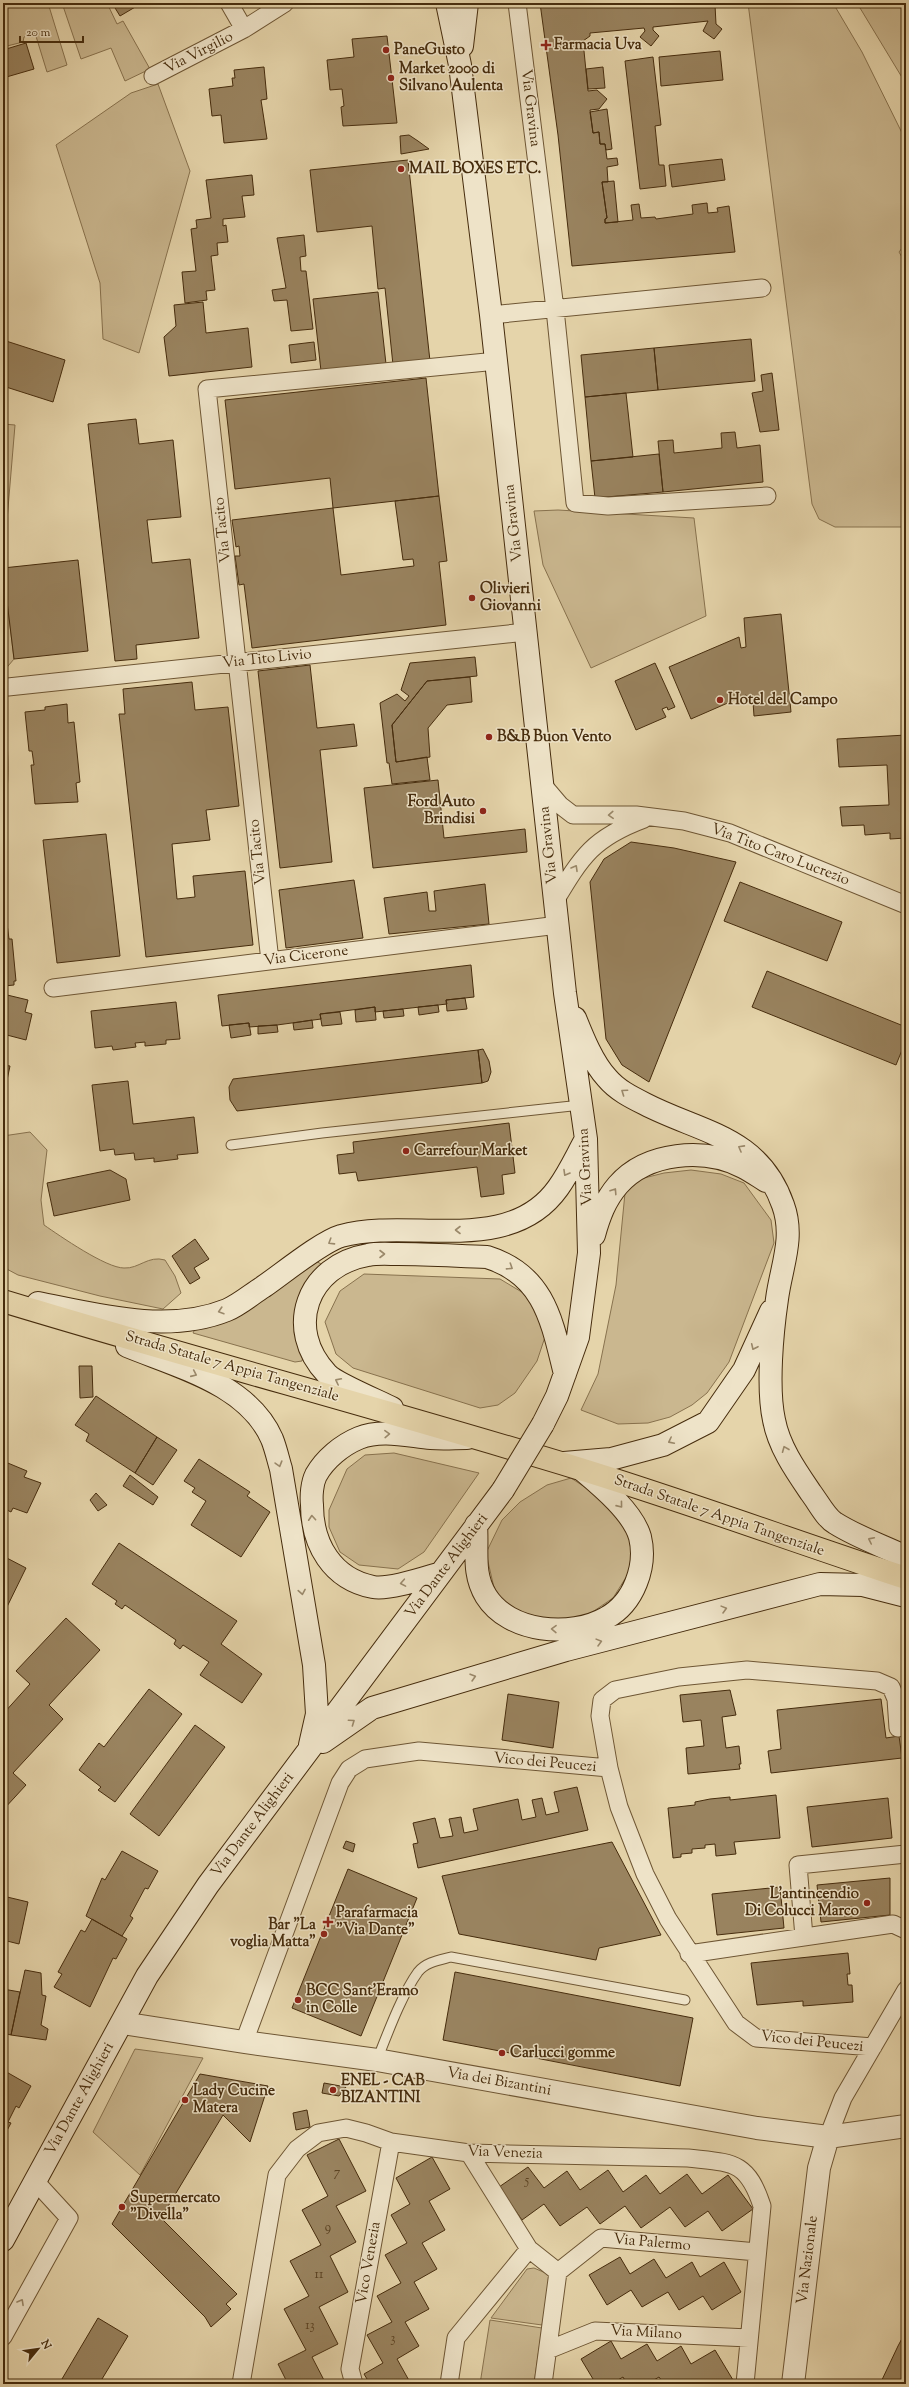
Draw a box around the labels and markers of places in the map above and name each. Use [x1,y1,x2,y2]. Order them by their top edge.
place label: Farmacia Uva [554,35,642,56]
place label: PaneGusto [394,40,465,61]
marker: Farmacia Uva [541,40,551,50]
marker: PaneGusto [381,45,391,55]
place label: Market 2000 di Silvano Aulenta [399,59,503,97]
marker: Market 2000 di Silvano Aulenta [386,73,396,83]
place label: MAIL BOXES ETC. [409,159,541,180]
marker: MAIL BOXES ETC. [396,164,406,174]
place label: Olivieri Giovanni [480,579,542,617]
marker: Olivieri Giovanni [467,593,477,603]
place label: Hotel del Campo [728,690,838,711]
marker: Hotel del Campo [715,695,725,705]
place label: B&B Buon Vento [497,727,611,748]
marker: B&B Buon Vento [484,732,494,742]
place label: Ford Auto Brindisi [408,792,476,830]
marker: Ford Auto Brindisi [478,806,488,816]
place label: Carrefour Market [414,1141,528,1162]
marker: Carrefour Market [401,1146,411,1156]
place label: L'antincendio Di Colucci Marco [745,1884,859,1922]
marker: L'antincendio Di Colucci Marco [862,1898,872,1908]
place label: Parafarmacia "Via Dante" [336,1903,418,1941]
place label: Bar "La voglia Matta" [230,1915,316,1953]
marker: Parafarmacia "Via Dante" [323,1917,333,1927]
marker: Bar "La voglia Matta" [319,1929,329,1939]
place label: BCC Sant'Eramo in Colle [306,1981,419,2019]
marker: BCC Sant'Eramo in Colle [293,1995,303,2005]
place label: Carlucci gomme [510,2043,615,2064]
marker: Carlucci gomme [497,2048,507,2058]
place label: ENEL - CAB BIZANTINI [341,2071,425,2109]
place label: Lady Cucine Matera [193,2081,275,2119]
marker: ENEL - CAB BIZANTINI [328,2085,338,2095]
marker: Lady Cucine Matera [180,2095,190,2105]
place label: Supermercato "Divella" [130,2188,220,2226]
marker: Supermercato "Divella" [117,2202,127,2212]

